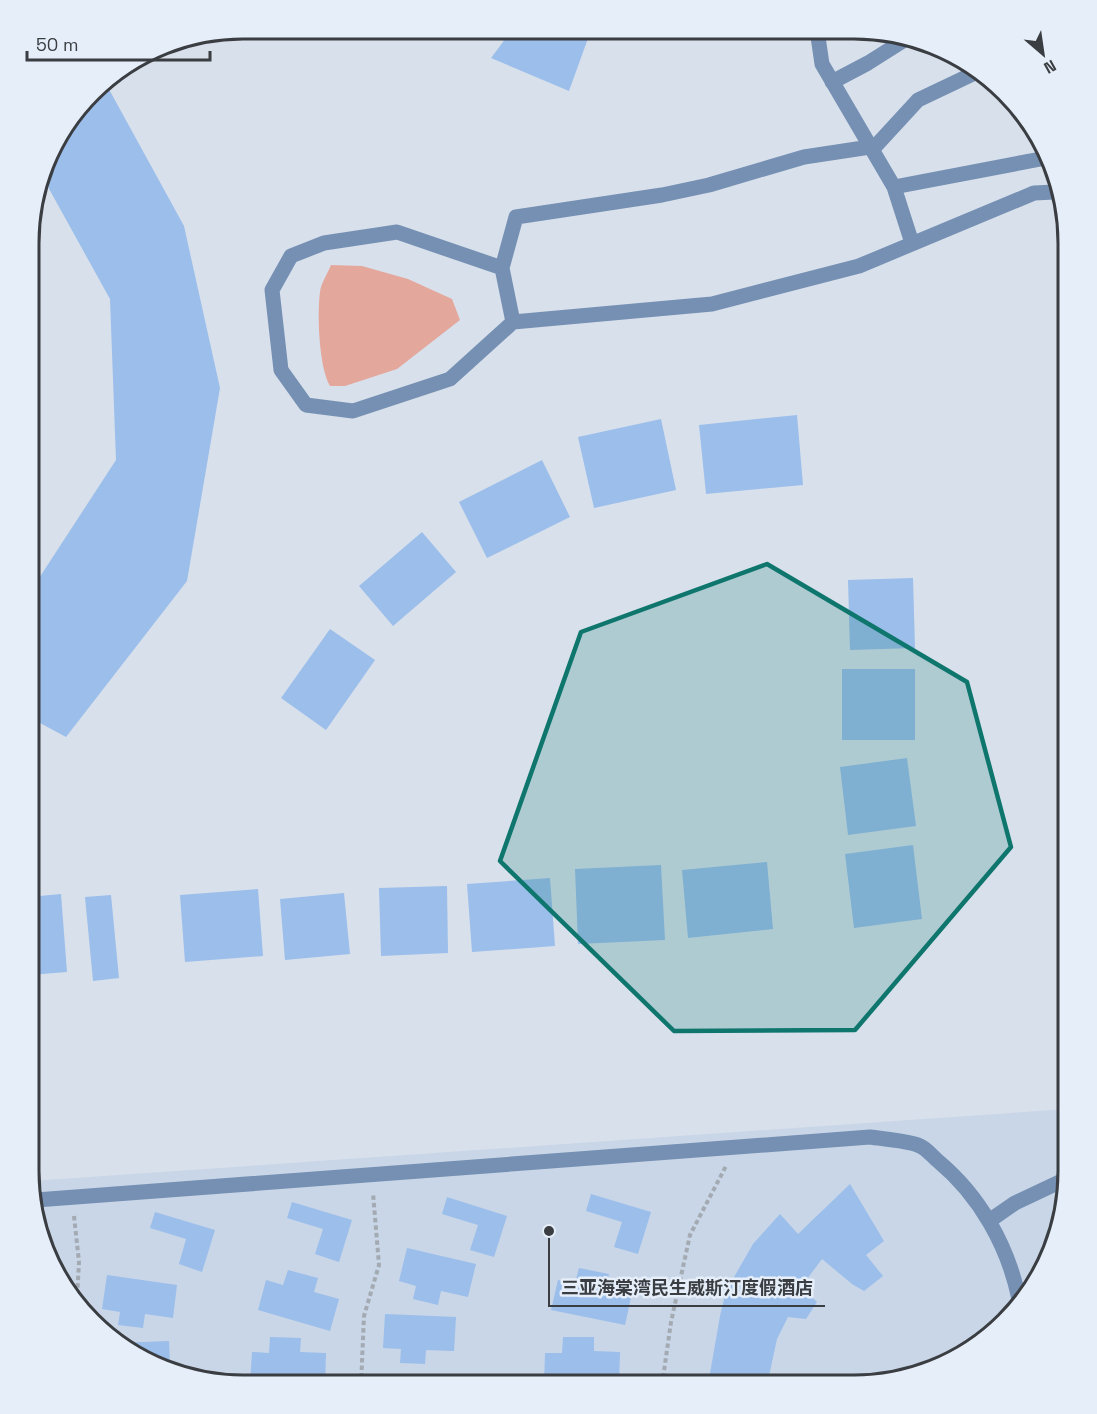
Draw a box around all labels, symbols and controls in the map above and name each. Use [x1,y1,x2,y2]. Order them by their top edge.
scale bar [27,24,210,62]
north arrow [1013,24,1073,84]
text: 50 m [36,33,78,56]
text: N [1040,55,1060,78]
callout: 三亚海棠湾民生威斯汀度假酒店 [549,1270,825,1306]
text: 三亚海棠湾民生威斯汀度假酒店 [561,1276,813,1299]

